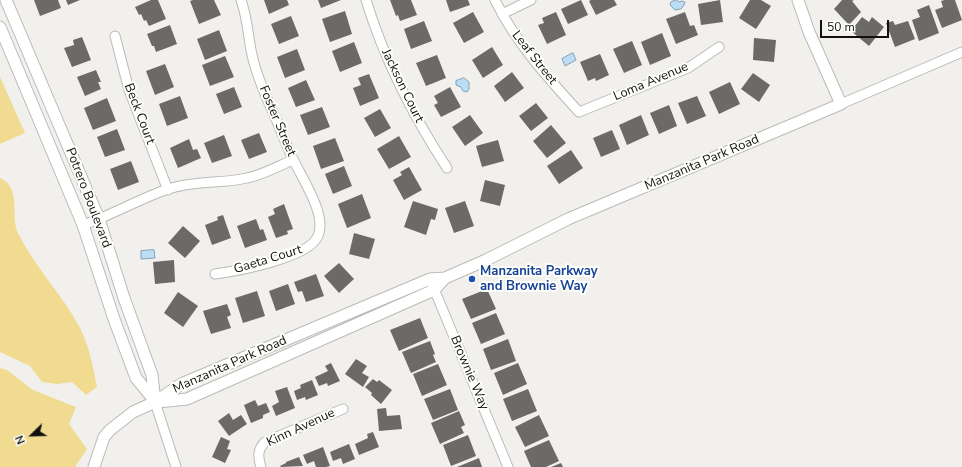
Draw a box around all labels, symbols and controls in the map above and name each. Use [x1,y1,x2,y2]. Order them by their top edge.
scale bar [822,12,891,38]
text: 50 m [827,19,855,35]
street label: Leaf Street [508,28,560,88]
street label: Jackson Court [377,47,427,125]
street label: Loma Avenue [611,59,691,105]
street label: Beck Court [120,81,158,147]
street label: Foster Street [255,83,299,159]
street label: Manzanita Park Road [642,132,762,194]
street label: Potrero Boulevard [62,146,114,250]
street label: Gaeta Court [232,242,304,278]
place label: Manzanita Parkway and Brownie Way [480,264,598,295]
marker: Manzanita Parkway and Brownie Way [467,274,477,284]
street label: Manzanita Park Road [171,333,289,397]
street label: Brownie Way [446,334,492,412]
street label: Kinn Avenue [264,405,338,451]
north arrow [12,415,52,455]
text: N [12,433,29,447]

